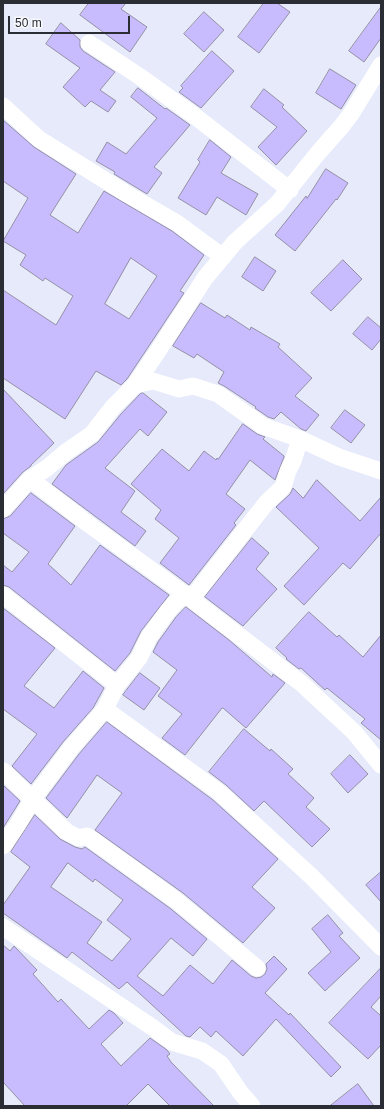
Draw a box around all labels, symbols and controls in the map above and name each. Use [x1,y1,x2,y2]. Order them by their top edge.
scale bar [10,8,132,34]
text: 50 m [15,16,42,30]

